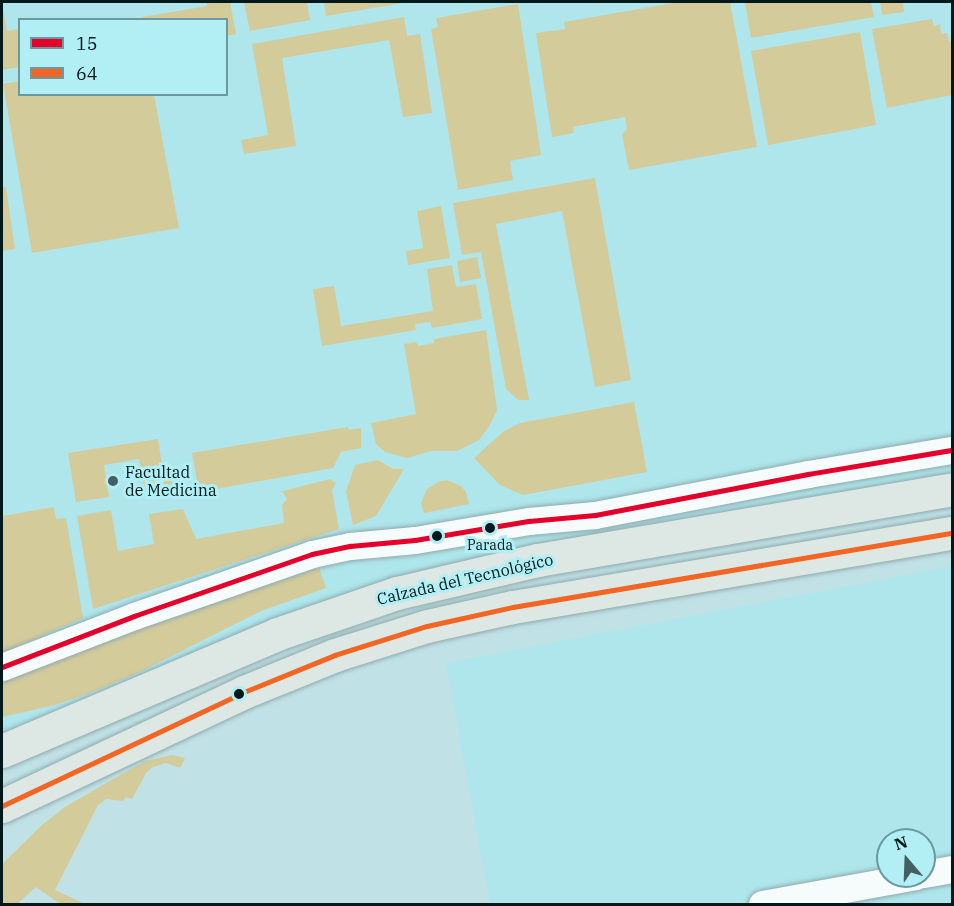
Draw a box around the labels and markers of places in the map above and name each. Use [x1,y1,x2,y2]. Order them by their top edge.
place label: Facultad de Medicina [125,462,217,500]
marker: Facultad de Medicina [106,474,120,488]
marker: Parada [484,522,496,534]
unlabelled marker [431,530,443,542]
place label: Parada [467,537,513,553]
unlabelled marker [233,688,245,700]

